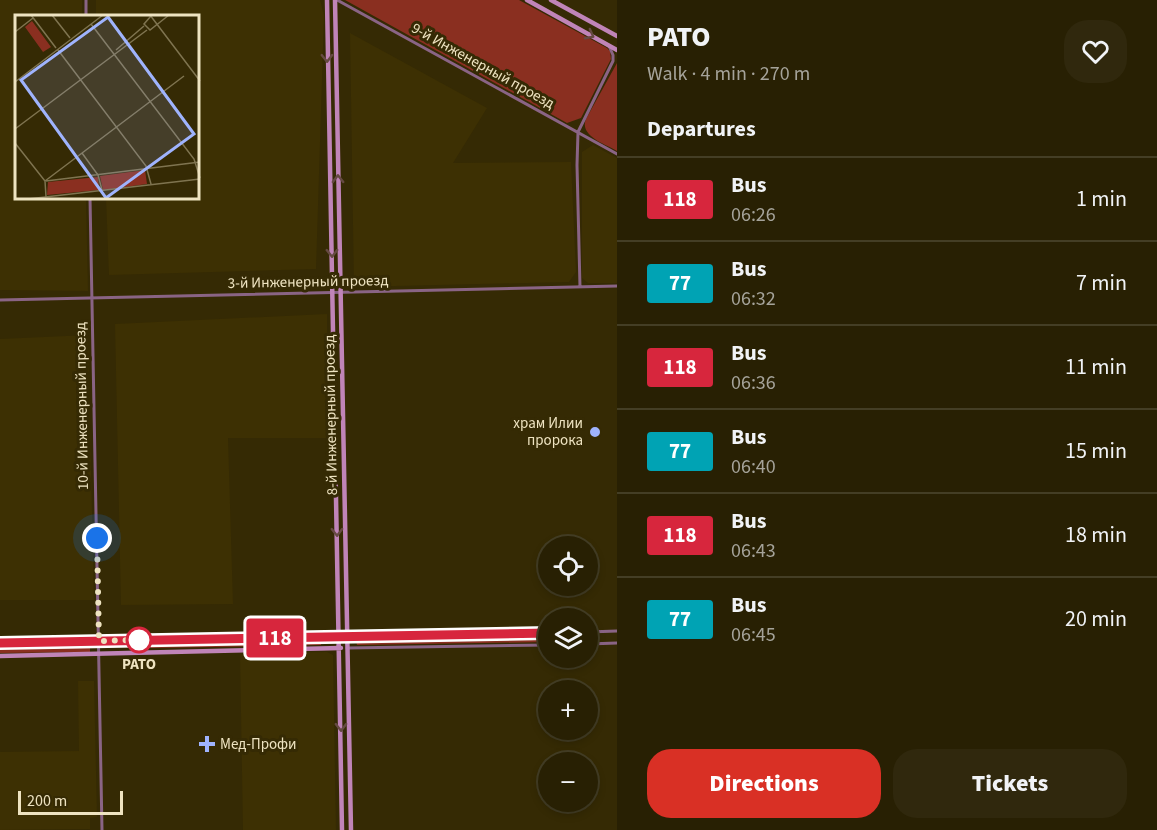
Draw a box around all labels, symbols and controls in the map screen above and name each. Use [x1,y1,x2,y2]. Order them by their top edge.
inset map [15,15,200,200]
text: РАТО [647,17,711,57]
street label: 9-й Инженерный проезд [408,18,558,114]
button: heart [1064,20,1127,83]
one-way arrow [584,28,595,39]
one-way arrow [321,54,334,63]
text: Walk · 4 min · 270 m [647,60,810,88]
text: Departures [647,113,756,145]
text: Bus [731,169,767,201]
one-way arrow [332,175,344,184]
text: 1 min [1076,183,1127,215]
text: 118 [663,184,697,214]
text: 06:26 [731,201,776,229]
one-way arrow [326,249,338,258]
text: Bus [731,253,767,285]
text: 7 min [1076,267,1127,299]
text: 77 [669,268,691,298]
street label: 3-й Инженерный проезд [228,270,388,294]
text: 06:32 [731,285,776,313]
street label: 10-й Инженерный проезд [70,322,94,490]
street label: 8-й Инженерный проезд [319,335,343,495]
text: Bus [731,337,767,369]
text: 11 min [1065,351,1127,383]
text: 118 [663,352,697,382]
text: 06:36 [731,369,776,397]
place label: храм Илии пророка [513,413,583,451]
text: Bus [731,421,767,453]
marker: храм Илии пророка [588,425,602,439]
text: 15 min [1065,435,1127,467]
text: 77 [669,436,691,466]
text: 06:40 [731,453,776,481]
text: Bus [731,505,767,537]
text: 18 min [1065,519,1127,551]
text: 118 [663,520,697,550]
your location [82,523,112,553]
one-way arrow [331,528,343,537]
map controls [538,536,598,812]
button: locate [538,536,598,596]
text: 06:43 [731,537,776,565]
text: Bus [731,589,767,621]
text: 20 min [1065,603,1127,635]
text: 77 [669,604,691,634]
button: layers [538,608,598,668]
line badge: 118 [240,618,310,658]
text: 06:45 [731,621,776,649]
text: 118 [258,623,292,653]
marker: РАТО [126,627,152,653]
place label: РАТО [122,654,156,675]
button: + [538,680,598,740]
one-way arrow [334,723,347,732]
place label: Мед-Профи [220,734,297,755]
marker: Мед-Профи [198,735,216,753]
button: Directions [647,749,881,818]
button: Tickets [893,749,1127,818]
button: − [538,752,598,812]
scale bar [18,788,123,816]
text: 200 m [27,790,67,812]

